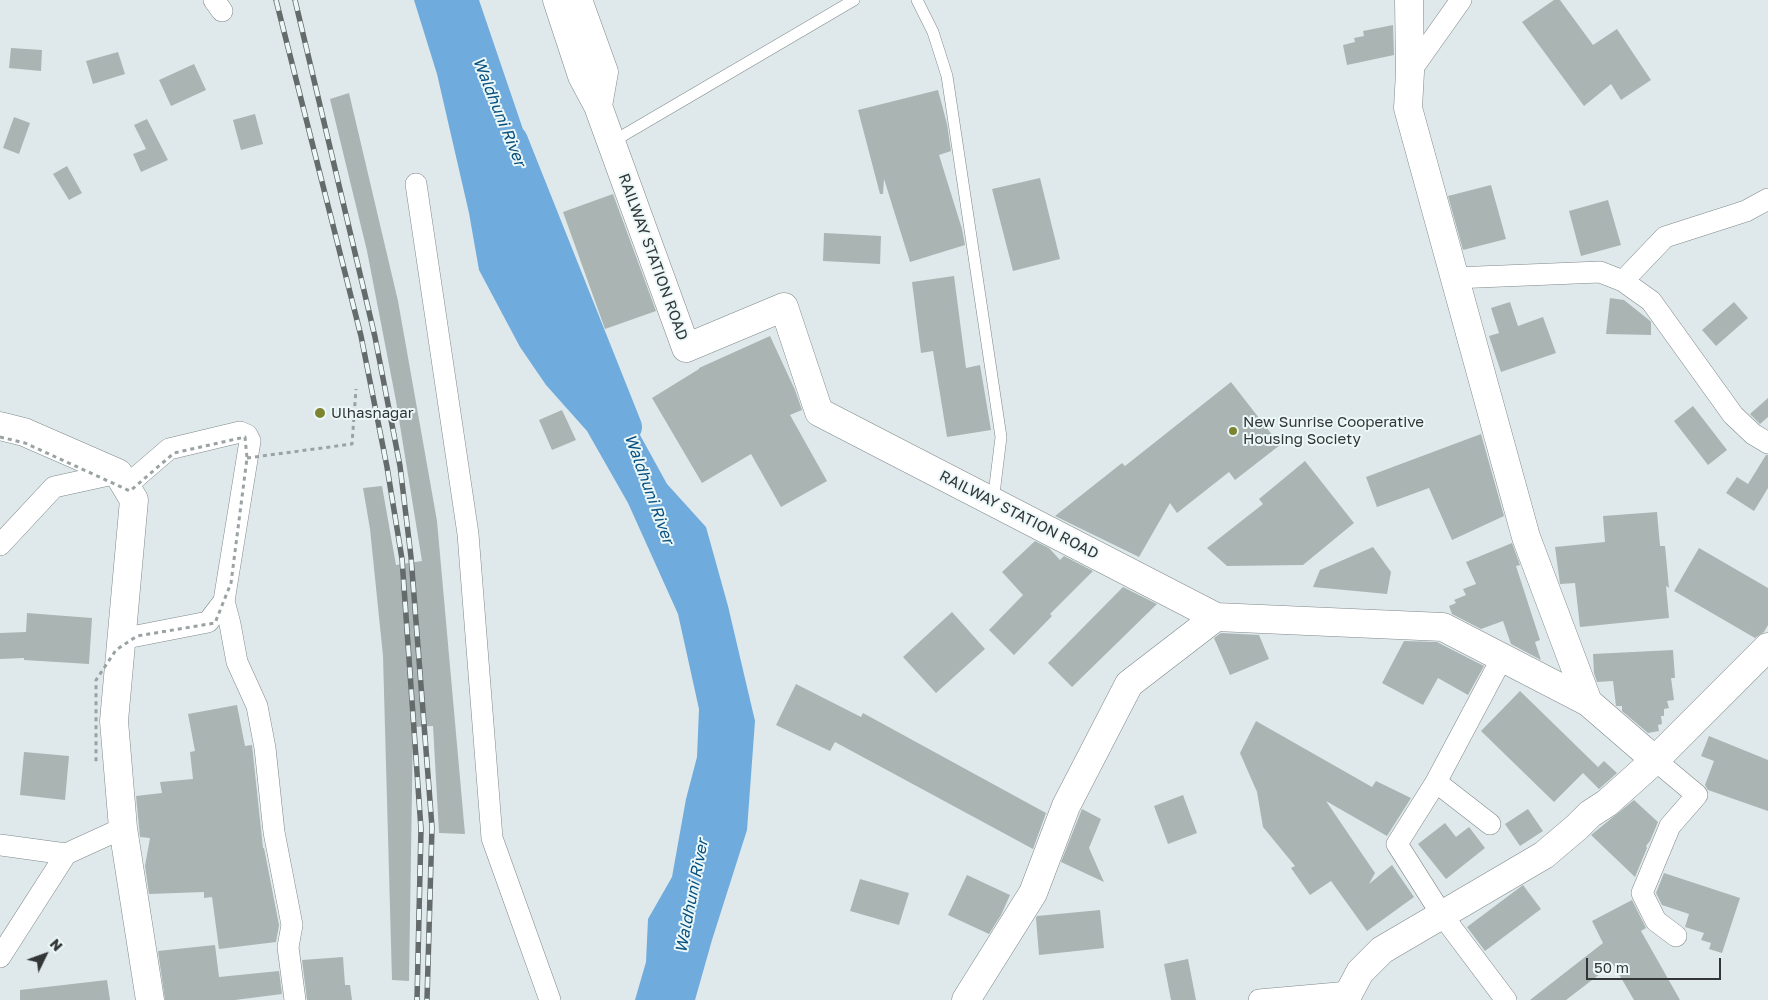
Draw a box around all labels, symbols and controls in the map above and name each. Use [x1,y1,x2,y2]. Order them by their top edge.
water label: Waldhuni River [468,55,530,169]
street label: RAILWAY STATION ROAD [614,171,692,343]
place label: Ulhasnagar [331,404,414,422]
marker: Ulhasnagar [313,406,327,420]
place label: New Sunrise Cooperative Housing Society [1243,413,1424,448]
marker: New Sunrise Cooperative Housing Society [1227,425,1239,437]
water label: Waldhuni River [620,431,678,547]
street label: RAILWAY STATION ROAD [936,467,1102,563]
water label: Waldhuni River [672,837,712,955]
north arrow [20,930,70,980]
text: N [47,935,66,954]
scale bar [1588,948,1723,980]
text: 50 m [1594,958,1629,976]

